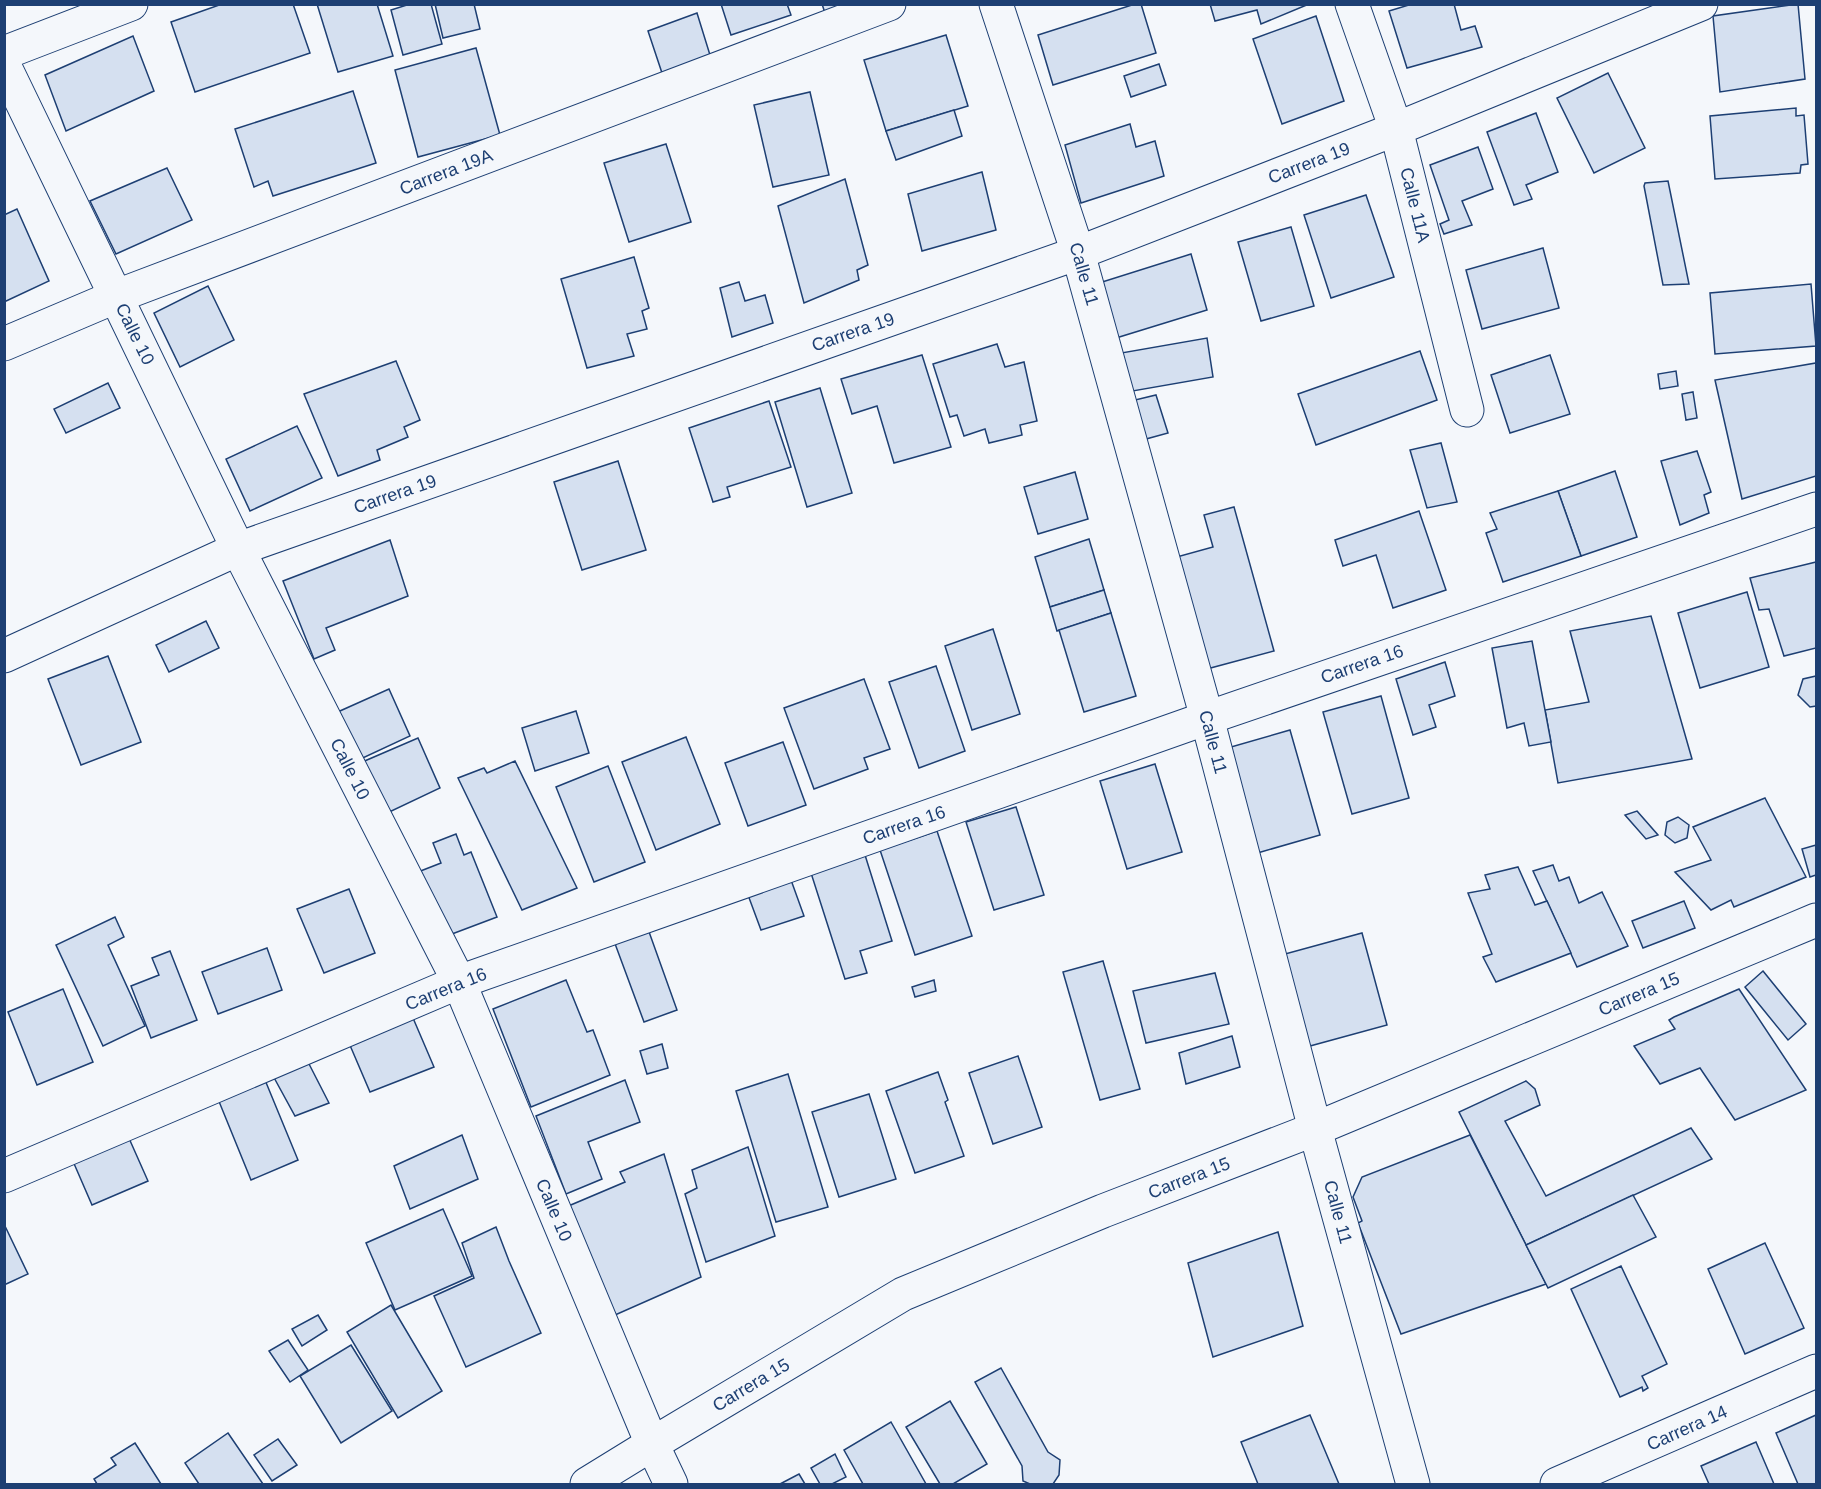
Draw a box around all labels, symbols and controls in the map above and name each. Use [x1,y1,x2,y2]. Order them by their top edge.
street label: Carrera 19 [1265,138,1353,188]
street label: Carrera 19A [397,145,495,199]
street label: Calle 11A [1396,165,1434,245]
street label: Calle 11 [1065,240,1103,308]
street label: Calle 10 [112,300,158,368]
street label: Carrera 19 [809,309,897,355]
street label: Carrera 19 [351,471,439,517]
street label: Carrera 16 [1318,641,1406,687]
street label: Calle 11 [1195,708,1231,776]
street label: Calle 10 [326,735,374,803]
street label: Carrera 16 [860,802,948,848]
street label: Carrera 16 [402,964,490,1014]
street label: Carrera 15 [1595,968,1683,1020]
street label: Carrera 15 [1145,1153,1233,1203]
street label: Calle 10 [532,1176,576,1244]
street label: Calle 11 [1320,1178,1356,1246]
street label: Carrera 15 [709,1354,793,1416]
street label: Carrera 14 [1644,1401,1730,1455]

